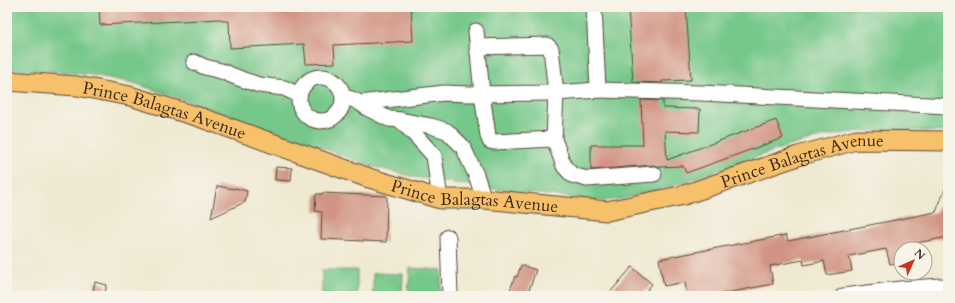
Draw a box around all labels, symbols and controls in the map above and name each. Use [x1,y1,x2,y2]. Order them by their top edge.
street label: Prince Balagtas Avenue [81,76,249,144]
street label: Prince Balagtas Avenue [717,129,884,193]
street label: Prince Balagtas Avenue [388,174,559,218]
north arrow [893,241,933,281]
text: N [911,246,929,263]

